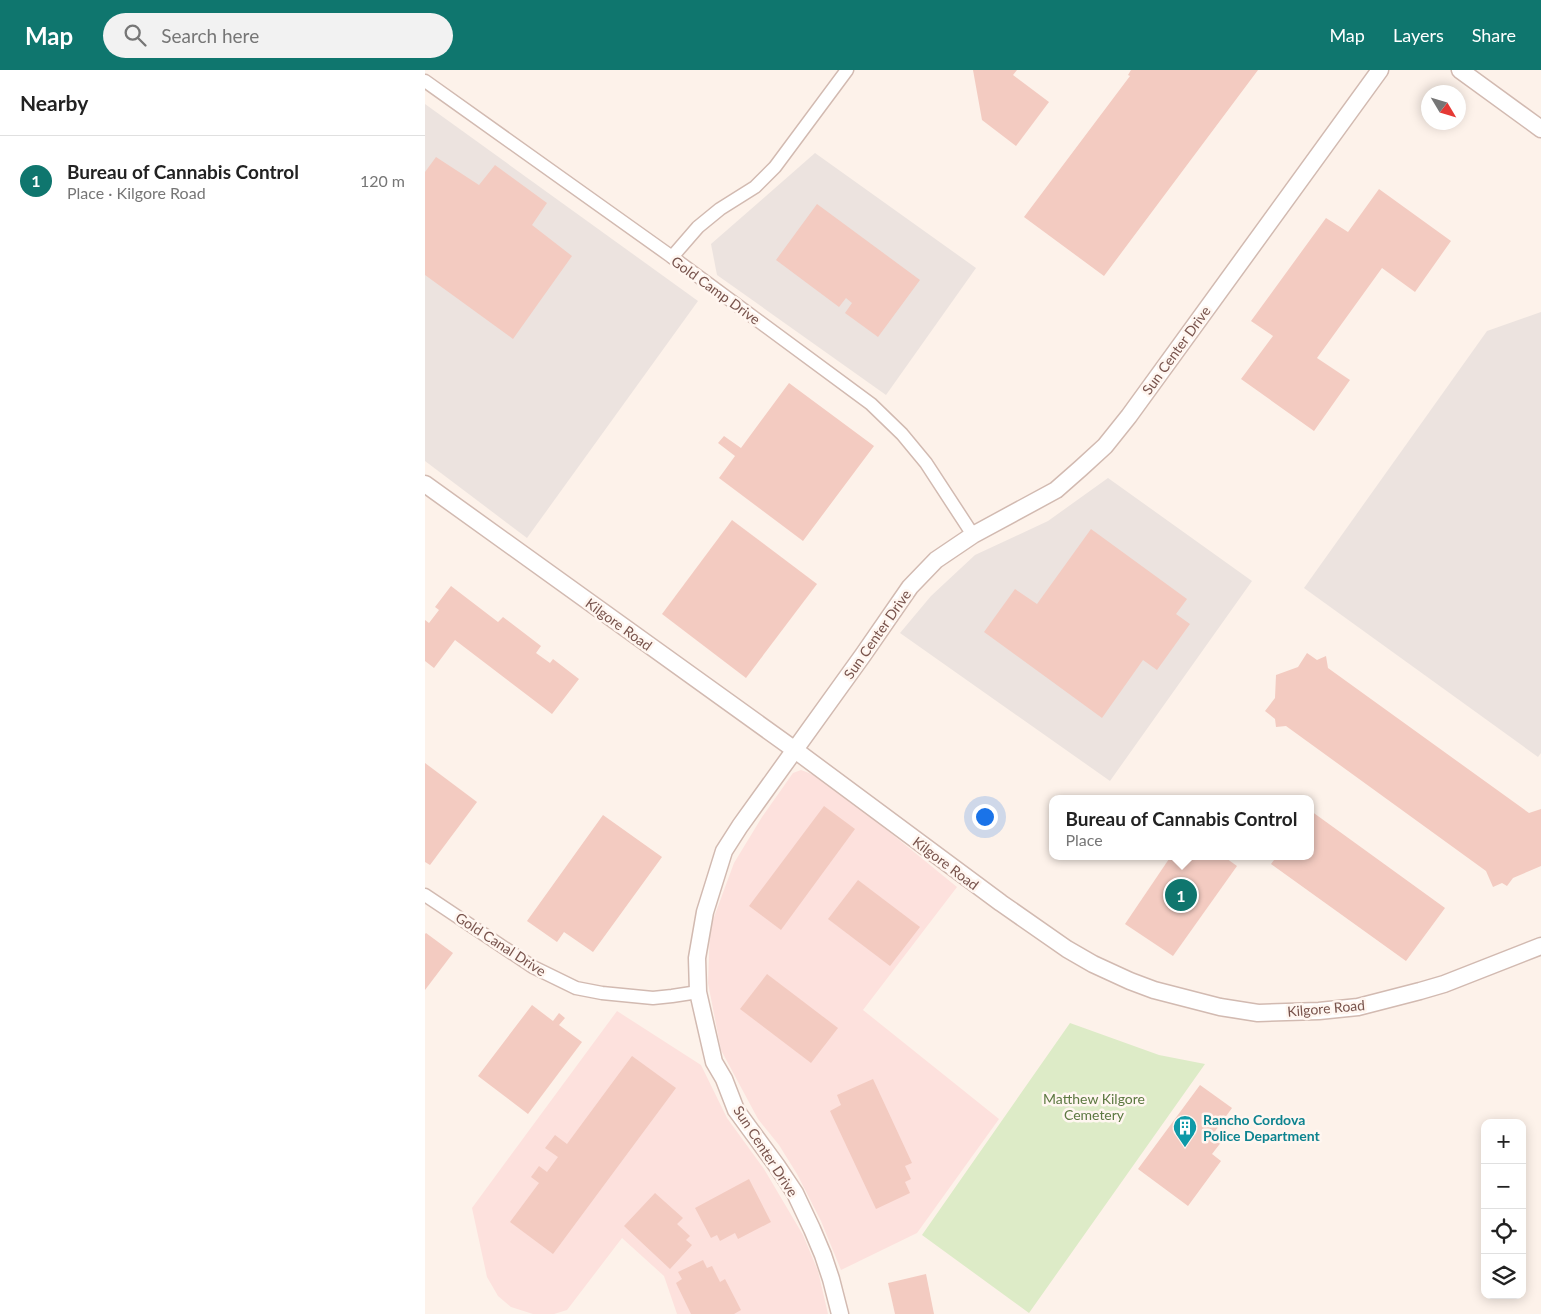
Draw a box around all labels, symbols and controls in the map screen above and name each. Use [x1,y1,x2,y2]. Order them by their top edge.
search box [103,13,453,58]
text: Map [25,21,73,50]
icon: search [121,21,149,49]
text: Search here [161,24,259,47]
text: Map [1329,24,1365,46]
text: Layers [1393,24,1444,46]
text: Share [1472,24,1516,46]
north arrow [1421,85,1466,130]
text: Nearby [20,90,88,115]
text: Bureau of Cannabis Control [67,160,299,183]
text: 1 [31,171,41,190]
text: 120 m [360,171,405,190]
text: Place · Kilgore Road [67,183,206,202]
street label: Gold Camp Drive [668,252,764,328]
street label: Sun Center Drive [1138,302,1214,398]
street label: Sun Center Drive [840,586,914,682]
street label: Kilgore Road [582,594,656,654]
popup [1049,795,1314,860]
your location [972,804,998,830]
text: Bureau of Cannabis Control [1066,807,1297,830]
text: Place [1066,830,1103,849]
street label: Kilgore Road [910,833,982,893]
pin: 1 [1165,876,1197,914]
street label: Gold Canal Drive [453,909,549,979]
street label: Kilgore Road [1286,996,1366,1020]
park label: Matthew Kilgore Cemetery [1043,1090,1145,1123]
street label: Sun Center Drive [730,1102,802,1200]
place label: Rancho Cordova Police Department [1203,1111,1320,1144]
building icon: Rancho Cordova Police Department [1172,1114,1198,1148]
map controls [1481,1119,1526,1299]
button: + [1481,1119,1526,1164]
button: − [1481,1164,1526,1209]
button: locate [1481,1209,1526,1254]
button: layers [1481,1254,1526,1299]

